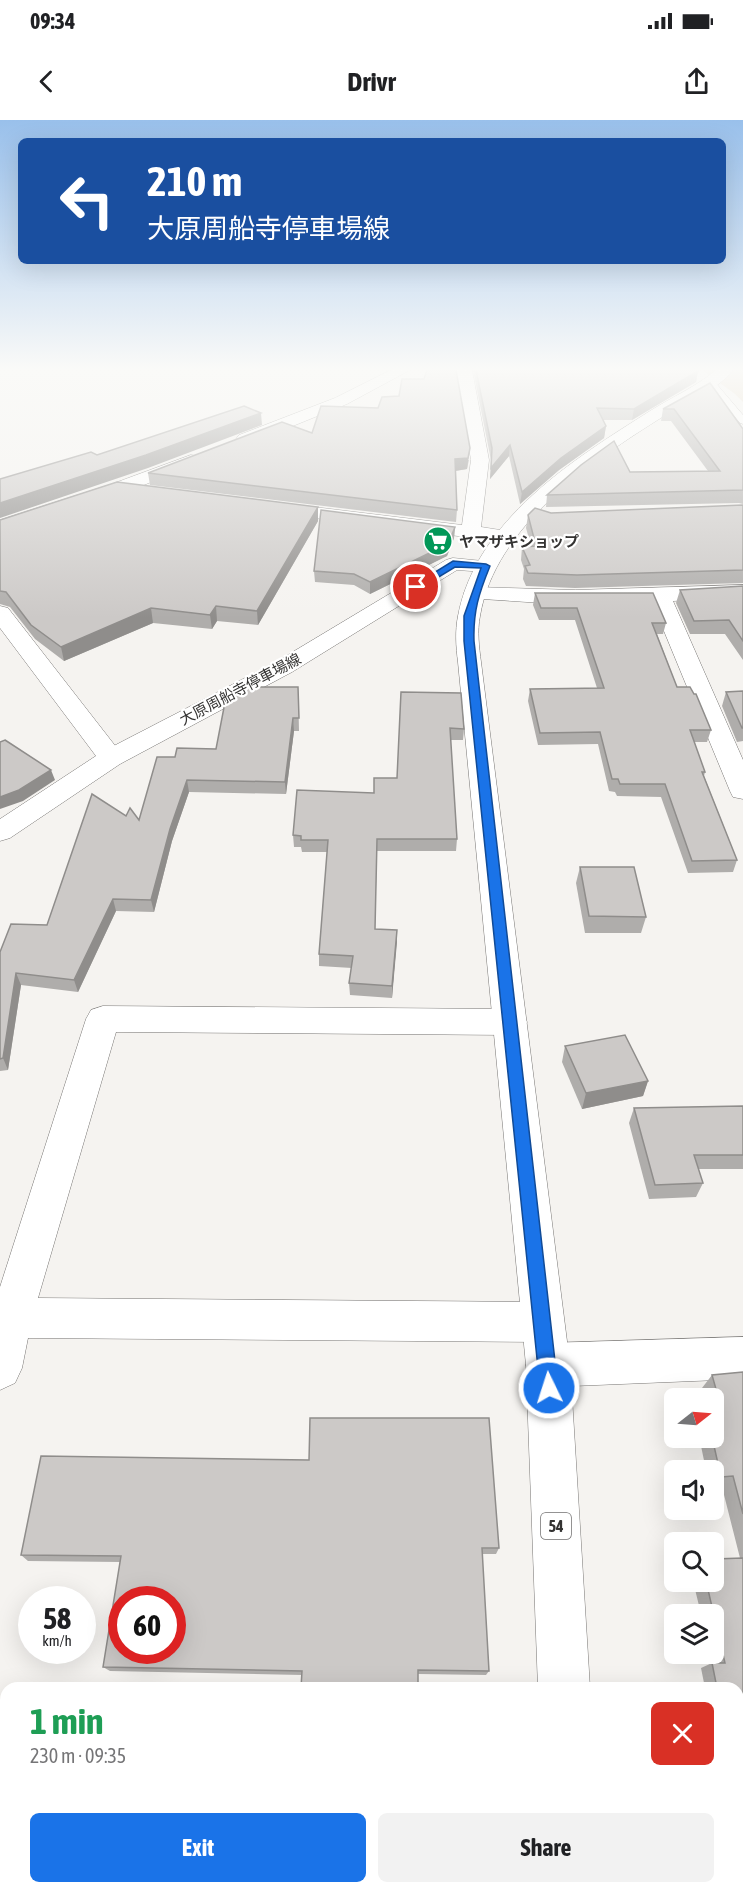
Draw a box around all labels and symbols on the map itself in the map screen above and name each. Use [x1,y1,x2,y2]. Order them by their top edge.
supermarket icon: ヤマザキショップ [422,525,454,557]
place label: ヤマザキショップ [459,533,579,550]
pin [390,561,441,612]
street label: 大原周船寺停車場線 [176,650,304,728]
position arrow [517,1356,581,1420]
north arrow [664,1388,724,1448]
road number: 54 [541,1513,571,1539]
speed limit sign: 60 [108,1586,186,1664]

